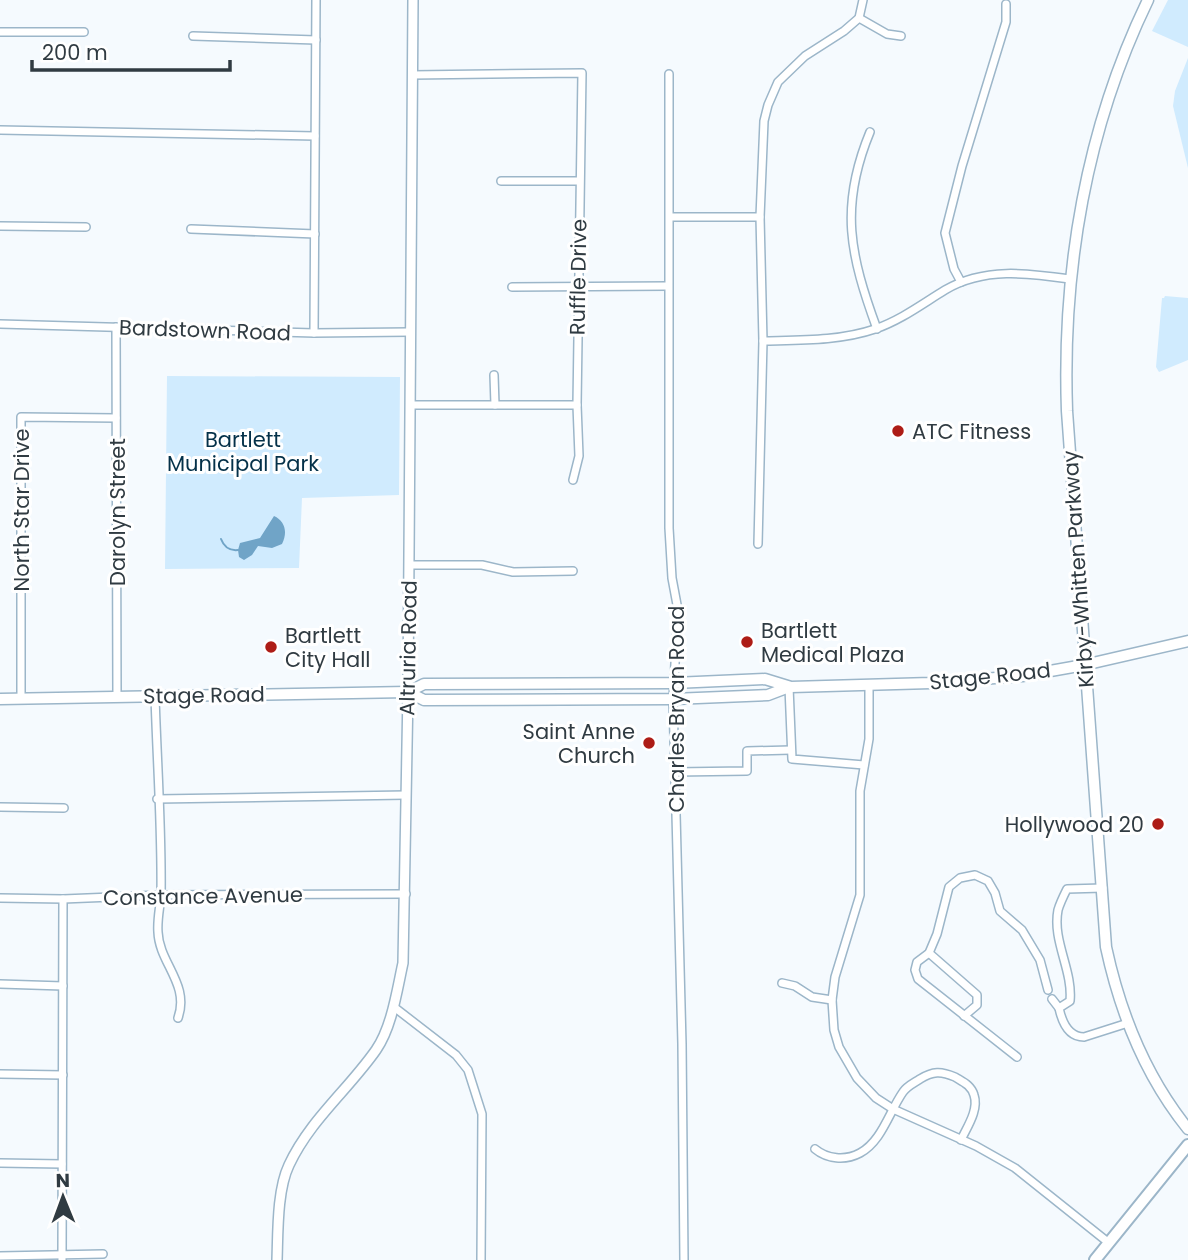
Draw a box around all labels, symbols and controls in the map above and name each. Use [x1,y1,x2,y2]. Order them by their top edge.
scale bar [32,28,229,72]
text: 200 m [42,38,108,67]
street label: Ruffle Drive [562,219,594,335]
street label: Bardstown Road [119,313,291,347]
place label: ATC Fitness [912,417,1031,446]
marker: ATC Fitness [890,423,906,439]
park label: Bartlett Municipal Park [167,425,319,478]
street label: North Star Drive [7,429,36,591]
street label: Darolyn Street [103,438,132,586]
street label: Kirby-Whitten Parkway [1055,449,1101,689]
street label: Altruria Road [392,580,424,716]
street label: Charles Bryan Road [662,606,691,812]
place label: Bartlett Medical Plaza [761,616,904,669]
place label: Bartlett City Hall [285,621,371,674]
marker: Bartlett Medical Plaza [739,634,755,650]
marker: Bartlett City Hall [263,639,279,655]
street label: Stage Road [928,655,1052,697]
street label: Stage Road [143,679,265,711]
place label: Saint Anne Church [523,717,635,770]
marker: Saint Anne Church [641,735,657,751]
place label: Hollywood 20 [1005,810,1144,839]
marker: Hollywood 20 [1150,816,1166,832]
street label: Constance Avenue [103,880,303,912]
north arrow [28,1162,98,1232]
text: N [55,1167,70,1194]

